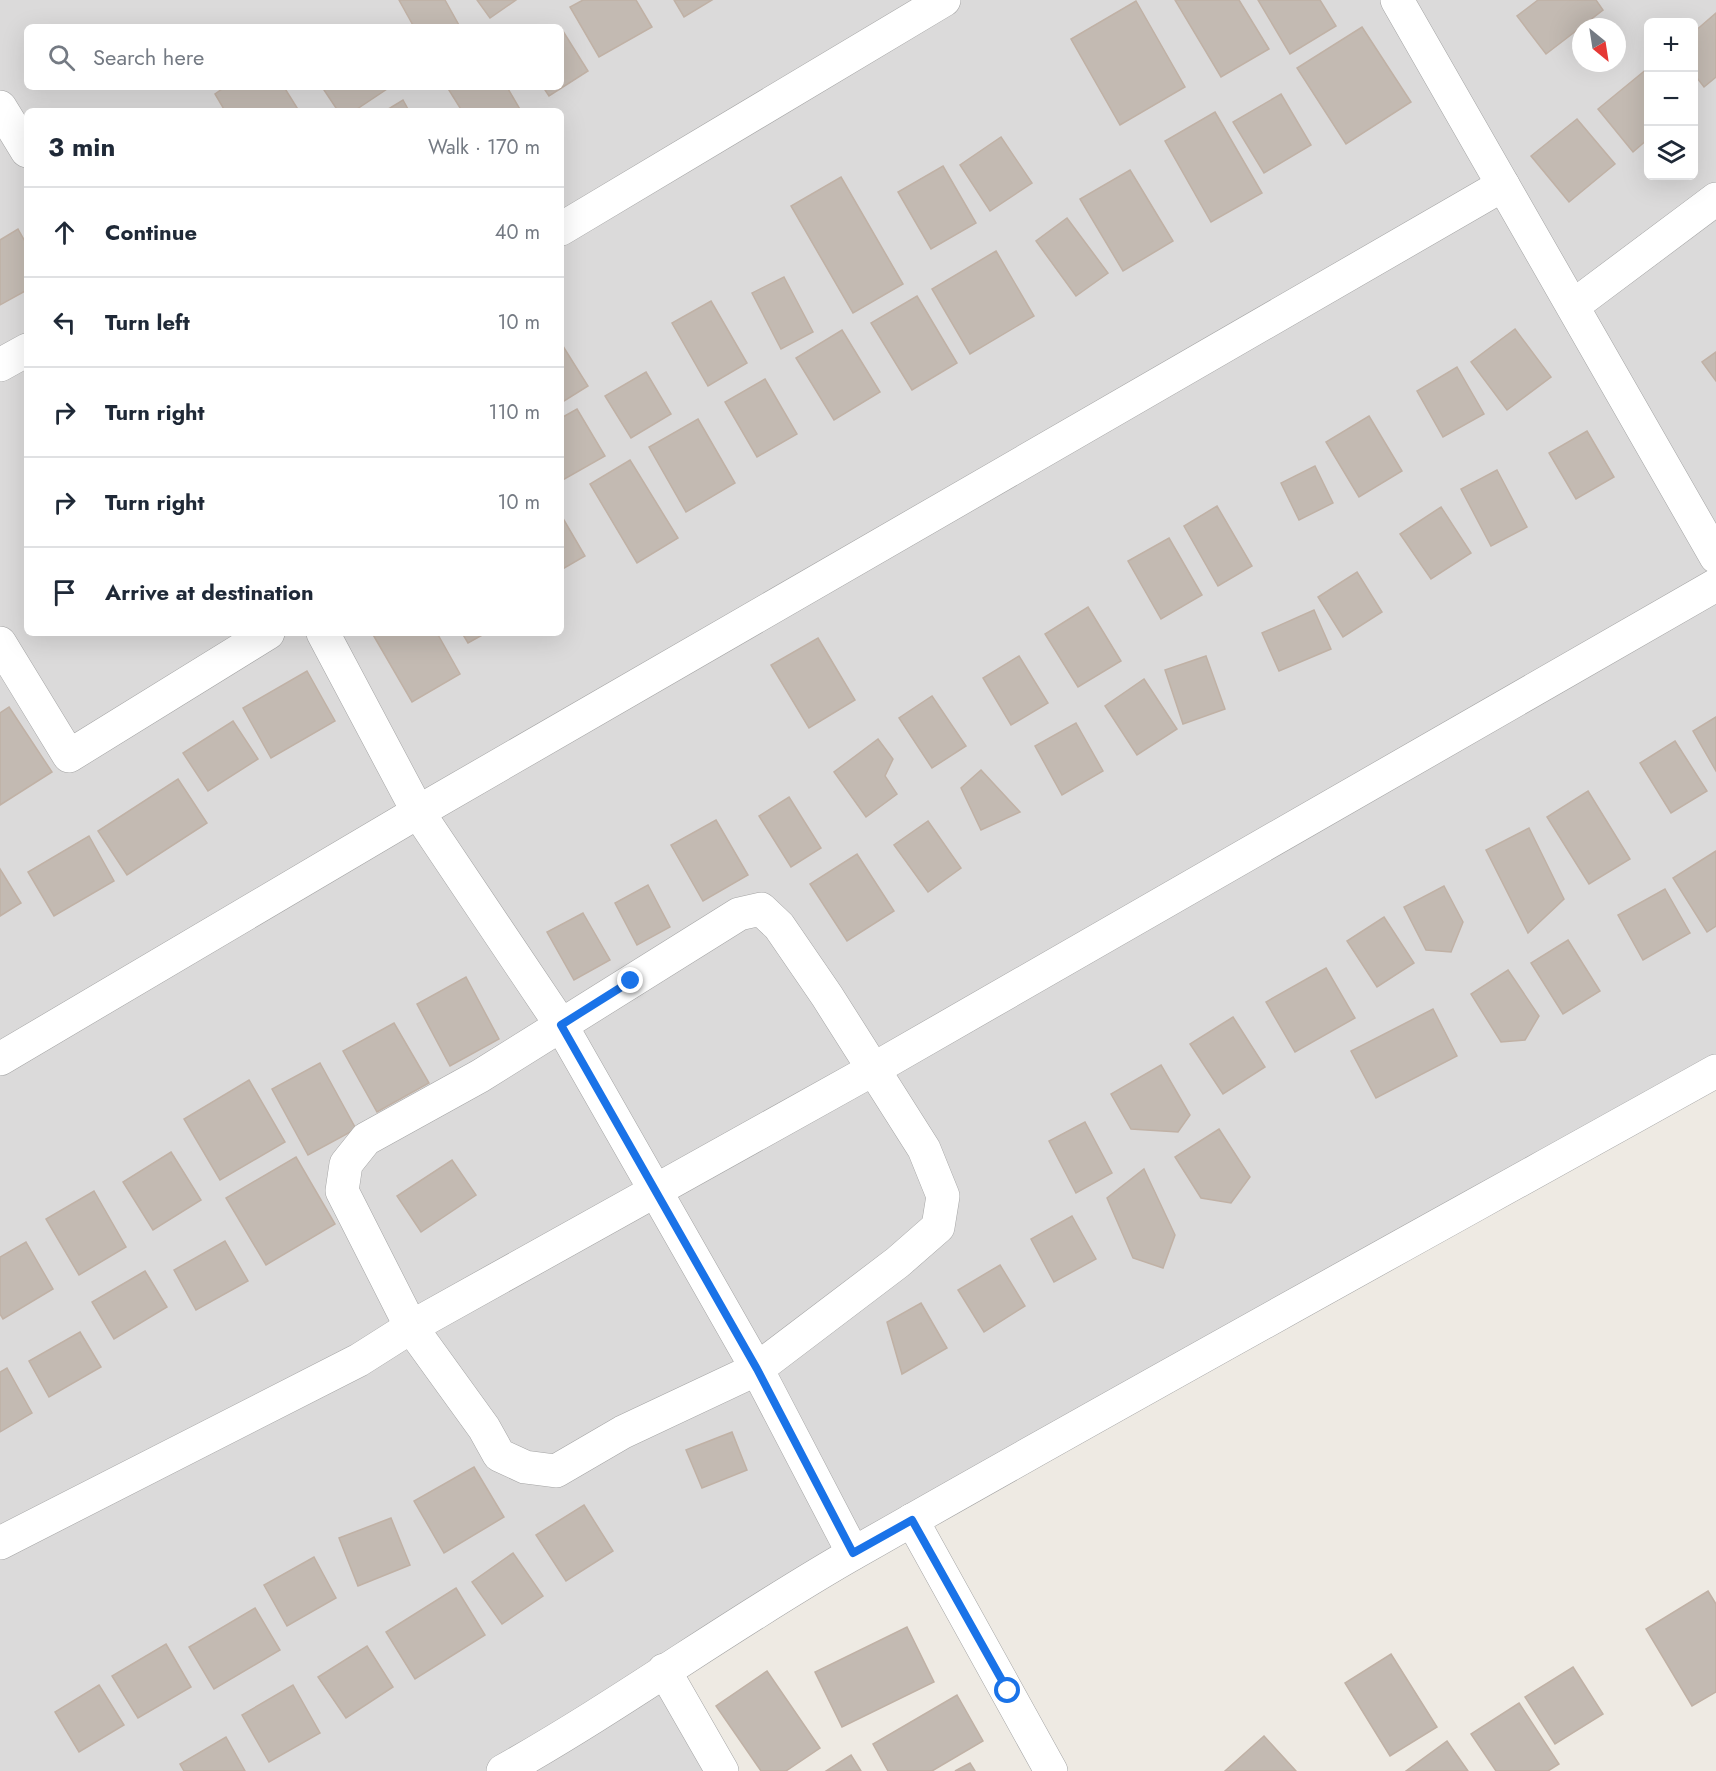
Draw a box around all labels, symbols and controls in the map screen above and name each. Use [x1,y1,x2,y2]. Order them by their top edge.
north arrow [1572,18,1626,72]
map controls [1644,18,1698,180]
button: + [1644,18,1698,72]
search box [24,24,564,90]
icon: search [45,41,78,74]
text: Search here [93,41,204,73]
button: − [1644,72,1698,126]
button: layers [1644,126,1698,180]
text: 3 min [48,128,115,166]
text: Walk · 170 m [428,133,540,162]
icon: ahead [48,216,81,249]
text: Continue [105,216,197,248]
text: 40 m [495,218,540,247]
icon: left [48,306,81,339]
text: Turn left [105,306,190,338]
text: 10 m [497,308,540,337]
icon: right [48,396,81,429]
text: Turn right [105,396,205,428]
text: 110 m [488,398,540,427]
icon: right [48,486,81,519]
text: Turn right [105,486,205,518]
text: 10 m [497,488,540,517]
icon: arrive [48,576,81,609]
text: Arrive at destination [105,576,314,608]
route end [617,967,643,993]
route start [994,1677,1020,1703]

